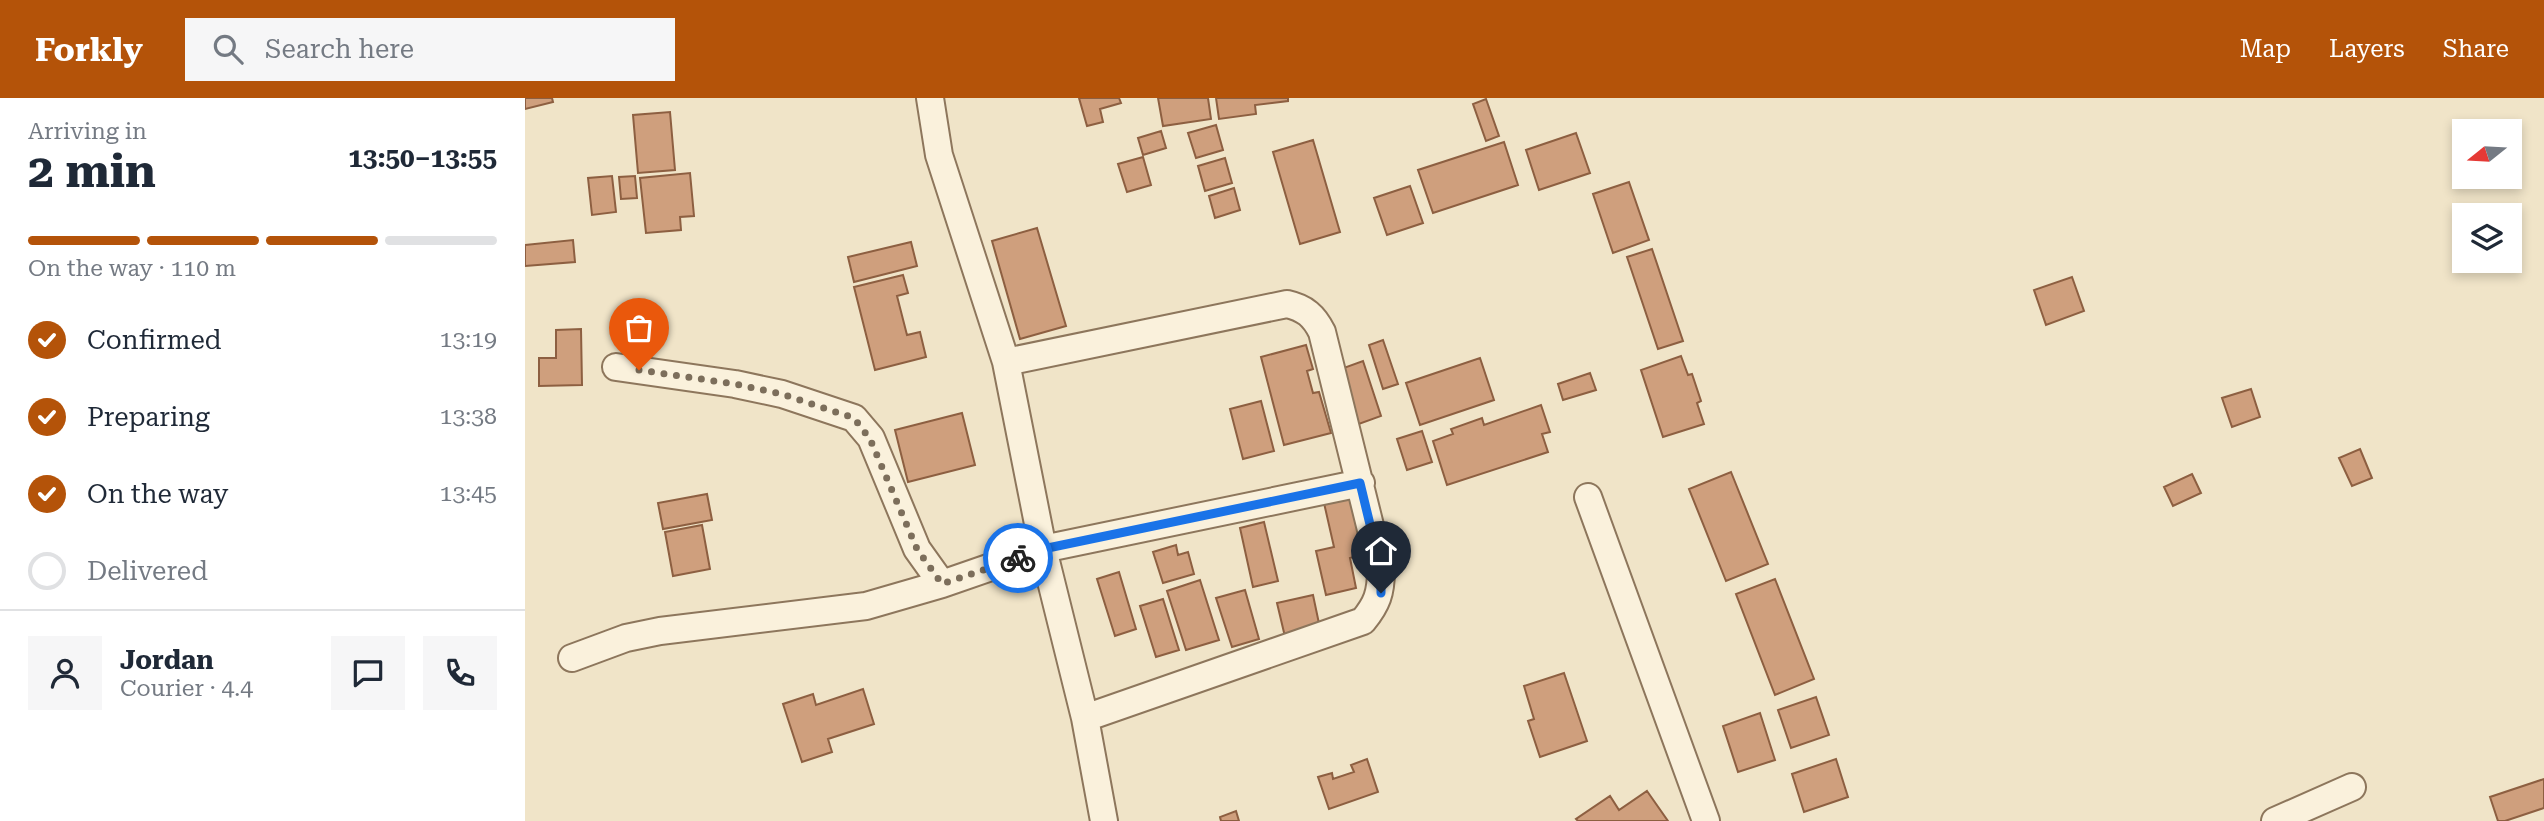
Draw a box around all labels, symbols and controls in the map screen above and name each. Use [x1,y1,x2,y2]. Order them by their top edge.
search box [185,18,675,81]
text: Forkly [35,30,143,69]
icon: search [209,30,247,68]
text: Search here [265,34,414,64]
text: Map [2240,35,2291,63]
text: Layers [2329,35,2405,63]
text: Share [2443,35,2509,63]
text: Arriving in [28,118,147,145]
north arrow [2452,119,2522,189]
map controls [2452,119,2522,273]
text: 13:50–13:55 [348,143,497,173]
text: 2 min [28,144,156,198]
button: layers [2452,203,2522,273]
text: On the way · 110 m [28,255,236,282]
pin [609,298,669,370]
icon: bag [620,309,658,347]
icon: check [28,321,66,359]
text: Confirmed [87,325,222,355]
text: 13:19 [440,326,497,353]
icon: check [28,398,66,436]
text: Preparing [87,402,210,432]
text: 13:38 [440,403,497,430]
icon: check [28,475,66,513]
text: On the way [87,479,228,509]
text: 13:45 [440,480,497,507]
pin [1351,521,1411,593]
courier [983,523,1053,593]
icon: home [1362,532,1400,570]
icon: bike [999,539,1037,577]
text: Delivered [87,556,208,586]
button: person [28,636,102,710]
button: chat [331,636,405,710]
button: phone [423,636,497,710]
text: Jordan [120,645,214,675]
text: Courier · 4.4 [120,675,253,702]

